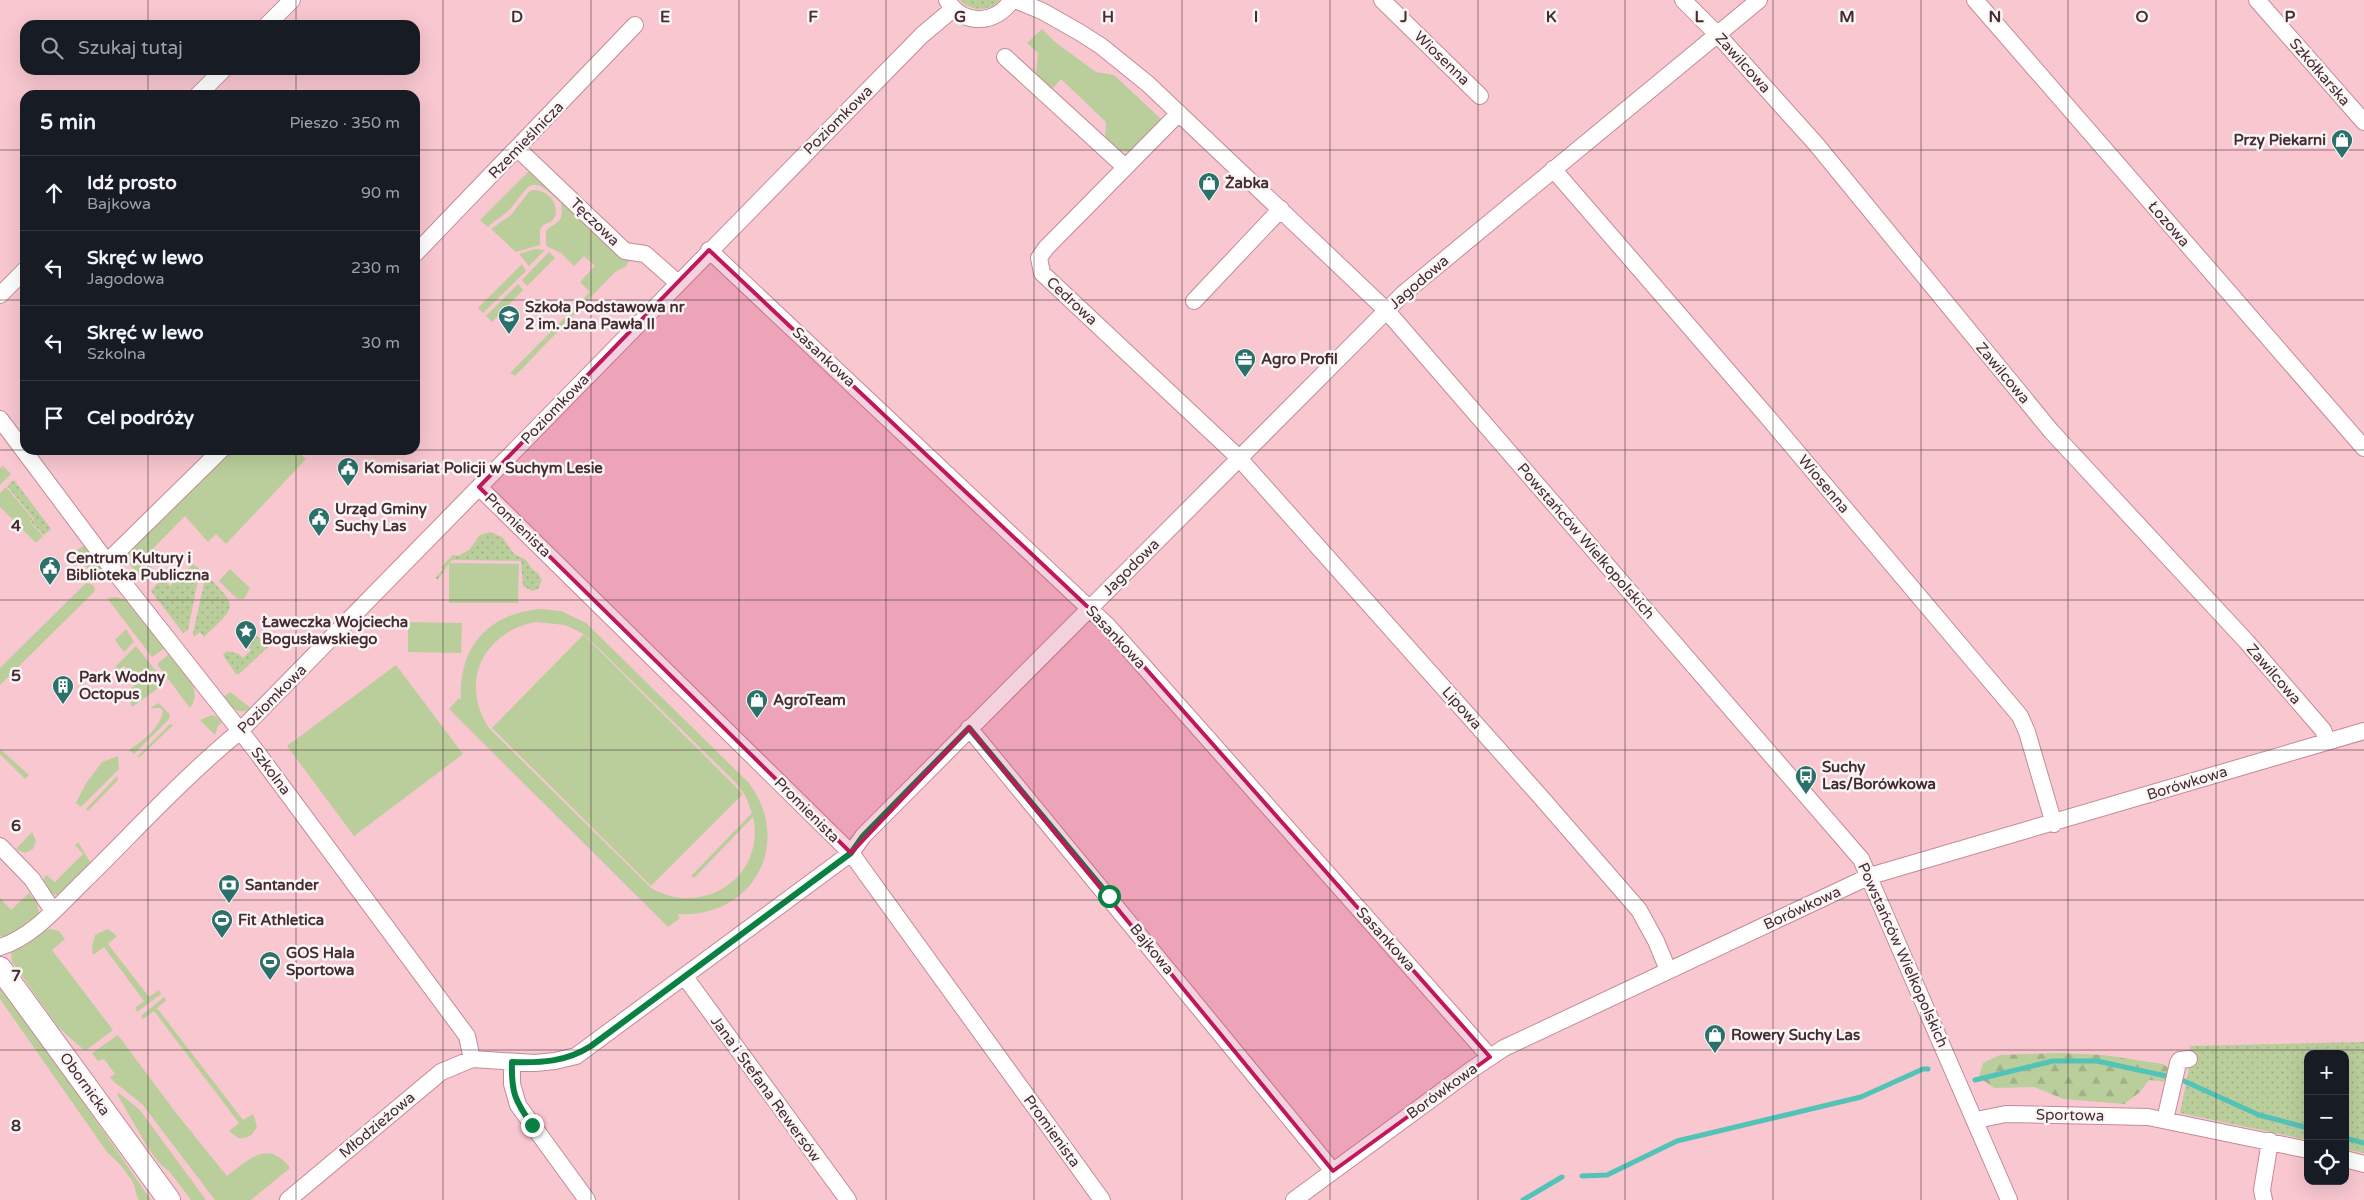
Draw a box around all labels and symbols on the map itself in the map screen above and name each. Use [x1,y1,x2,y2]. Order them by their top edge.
text: D [511,7,523,27]
text: E [660,7,670,27]
text: F [808,7,818,27]
text: G [954,7,966,27]
text: H [1102,7,1114,27]
text: I [1254,7,1258,27]
text: J [1399,7,1408,27]
text: K [1546,7,1557,27]
text: L [1694,7,1704,27]
text: M [1839,7,1855,27]
text: N [1989,7,2001,27]
text: O [2136,7,2149,27]
text: P [2285,7,2296,27]
street label: Wiosenna [1410,27,1474,89]
street label: Zawilcowa [1711,29,1775,97]
street label: Szkółkarska [2286,35,2354,109]
street label: Poziomkowa [800,82,876,158]
street label: Rzemieślnicza [485,98,567,182]
shop icon: Przy Piekarni [2330,128,2354,159]
place label: Przy Piekarni [2234,131,2326,150]
shop icon: Żabka [1197,171,1221,202]
place label: Żabka [1225,174,1269,192]
street label: Tęczowa [567,194,623,250]
street label: Łozowa [2144,198,2194,250]
street label: Jagodowa [1386,251,1452,313]
street label: Cedrowa [1043,273,1101,329]
place label: Szkoła Podstawowa nr 2 im. Jana Pawła II [525,298,685,333]
school or university icon: Szkoła Podstawowa nr 2 im. Jana Pawła II [497,304,521,335]
street label: Sasankowa [789,323,859,391]
street label: Zawilcowa [1972,339,2034,407]
office icon: Agro Profil [1233,347,1257,378]
place label: Agro Profil [1261,350,1338,369]
street label: Poziomkowa [517,370,593,448]
street label: Wiosenna [1795,451,1853,517]
public building icon: Komisariat Policji w Suchym Lesie [336,456,360,487]
place label: Komisariat Policji w Suchym Lesie [364,459,603,478]
street label: Powstańców Wielkopolskich [1513,459,1659,623]
street label: Promienista [481,489,555,561]
place label: Urząd Gminy Suchy Las [335,500,427,536]
public building icon: Urząd Gminy Suchy Las [307,506,331,537]
text: 4 [11,516,21,536]
street label: Jagodowa [1099,535,1163,599]
place label: Centrum Kultury i Biblioteka Publiczna [66,549,210,584]
public building icon: Centrum Kultury i Biblioteka Publiczna [38,555,62,586]
street label: Sasankowa [1082,602,1150,672]
place label: Ławeczka Wojciecha Bogusławskiego [262,613,408,649]
place icon: Ławeczka Wojciecha Bogusławskiego [234,619,258,650]
street label: Zawilcowa [2243,640,2305,708]
street label: Poziomkowa [234,661,310,737]
text: 5 [11,666,21,686]
place label: Park Wodny Octopus [79,668,165,704]
building icon: Park Wodny Octopus [51,674,75,705]
street label: Lipowa [1438,683,1486,733]
shop icon: AgroTeam [745,688,769,719]
place label: AgroTeam [773,691,846,710]
street label: Szkolna [247,744,295,798]
place label: Suchy Las/Borówkowa [1822,758,1936,793]
street label: Borówkowa [2145,762,2229,804]
bus stop icon: Suchy Las/Borówkowa [1794,764,1818,795]
street label: Promienista [771,774,843,846]
text: 6 [11,816,21,836]
street label: Powstańców Wielkopolskich [1854,860,1952,1050]
bank icon: Santander [217,873,241,904]
place label: Santander [245,876,319,894]
street label: Borówkowa [1761,882,1843,934]
route start [1098,885,1121,908]
street label: Sasankowa [1353,903,1419,975]
sports icon: Fit Athletica [210,908,234,939]
place label: Fit Athletica [238,911,324,929]
street label: Bajkowa [1126,920,1178,978]
place label: GOS Hala Sportowa [286,944,355,980]
sports icon: GOS Hala Sportowa [258,950,282,981]
text: 7 [11,966,21,986]
street label: Jana i Stefana Rewersów [707,1012,825,1166]
shop icon: Rowery Suchy Las [1703,1023,1727,1054]
place label: Rowery Suchy Las [1731,1026,1860,1045]
street label: Obornicka [56,1049,114,1119]
street label: Borówkowa [1403,1059,1481,1123]
street label: Młodzieżowa [335,1088,419,1162]
street label: Promienista [1020,1091,1084,1171]
street label: Sportowa [2036,1105,2104,1125]
route end [521,1114,544,1137]
text: 8 [11,1116,21,1136]

